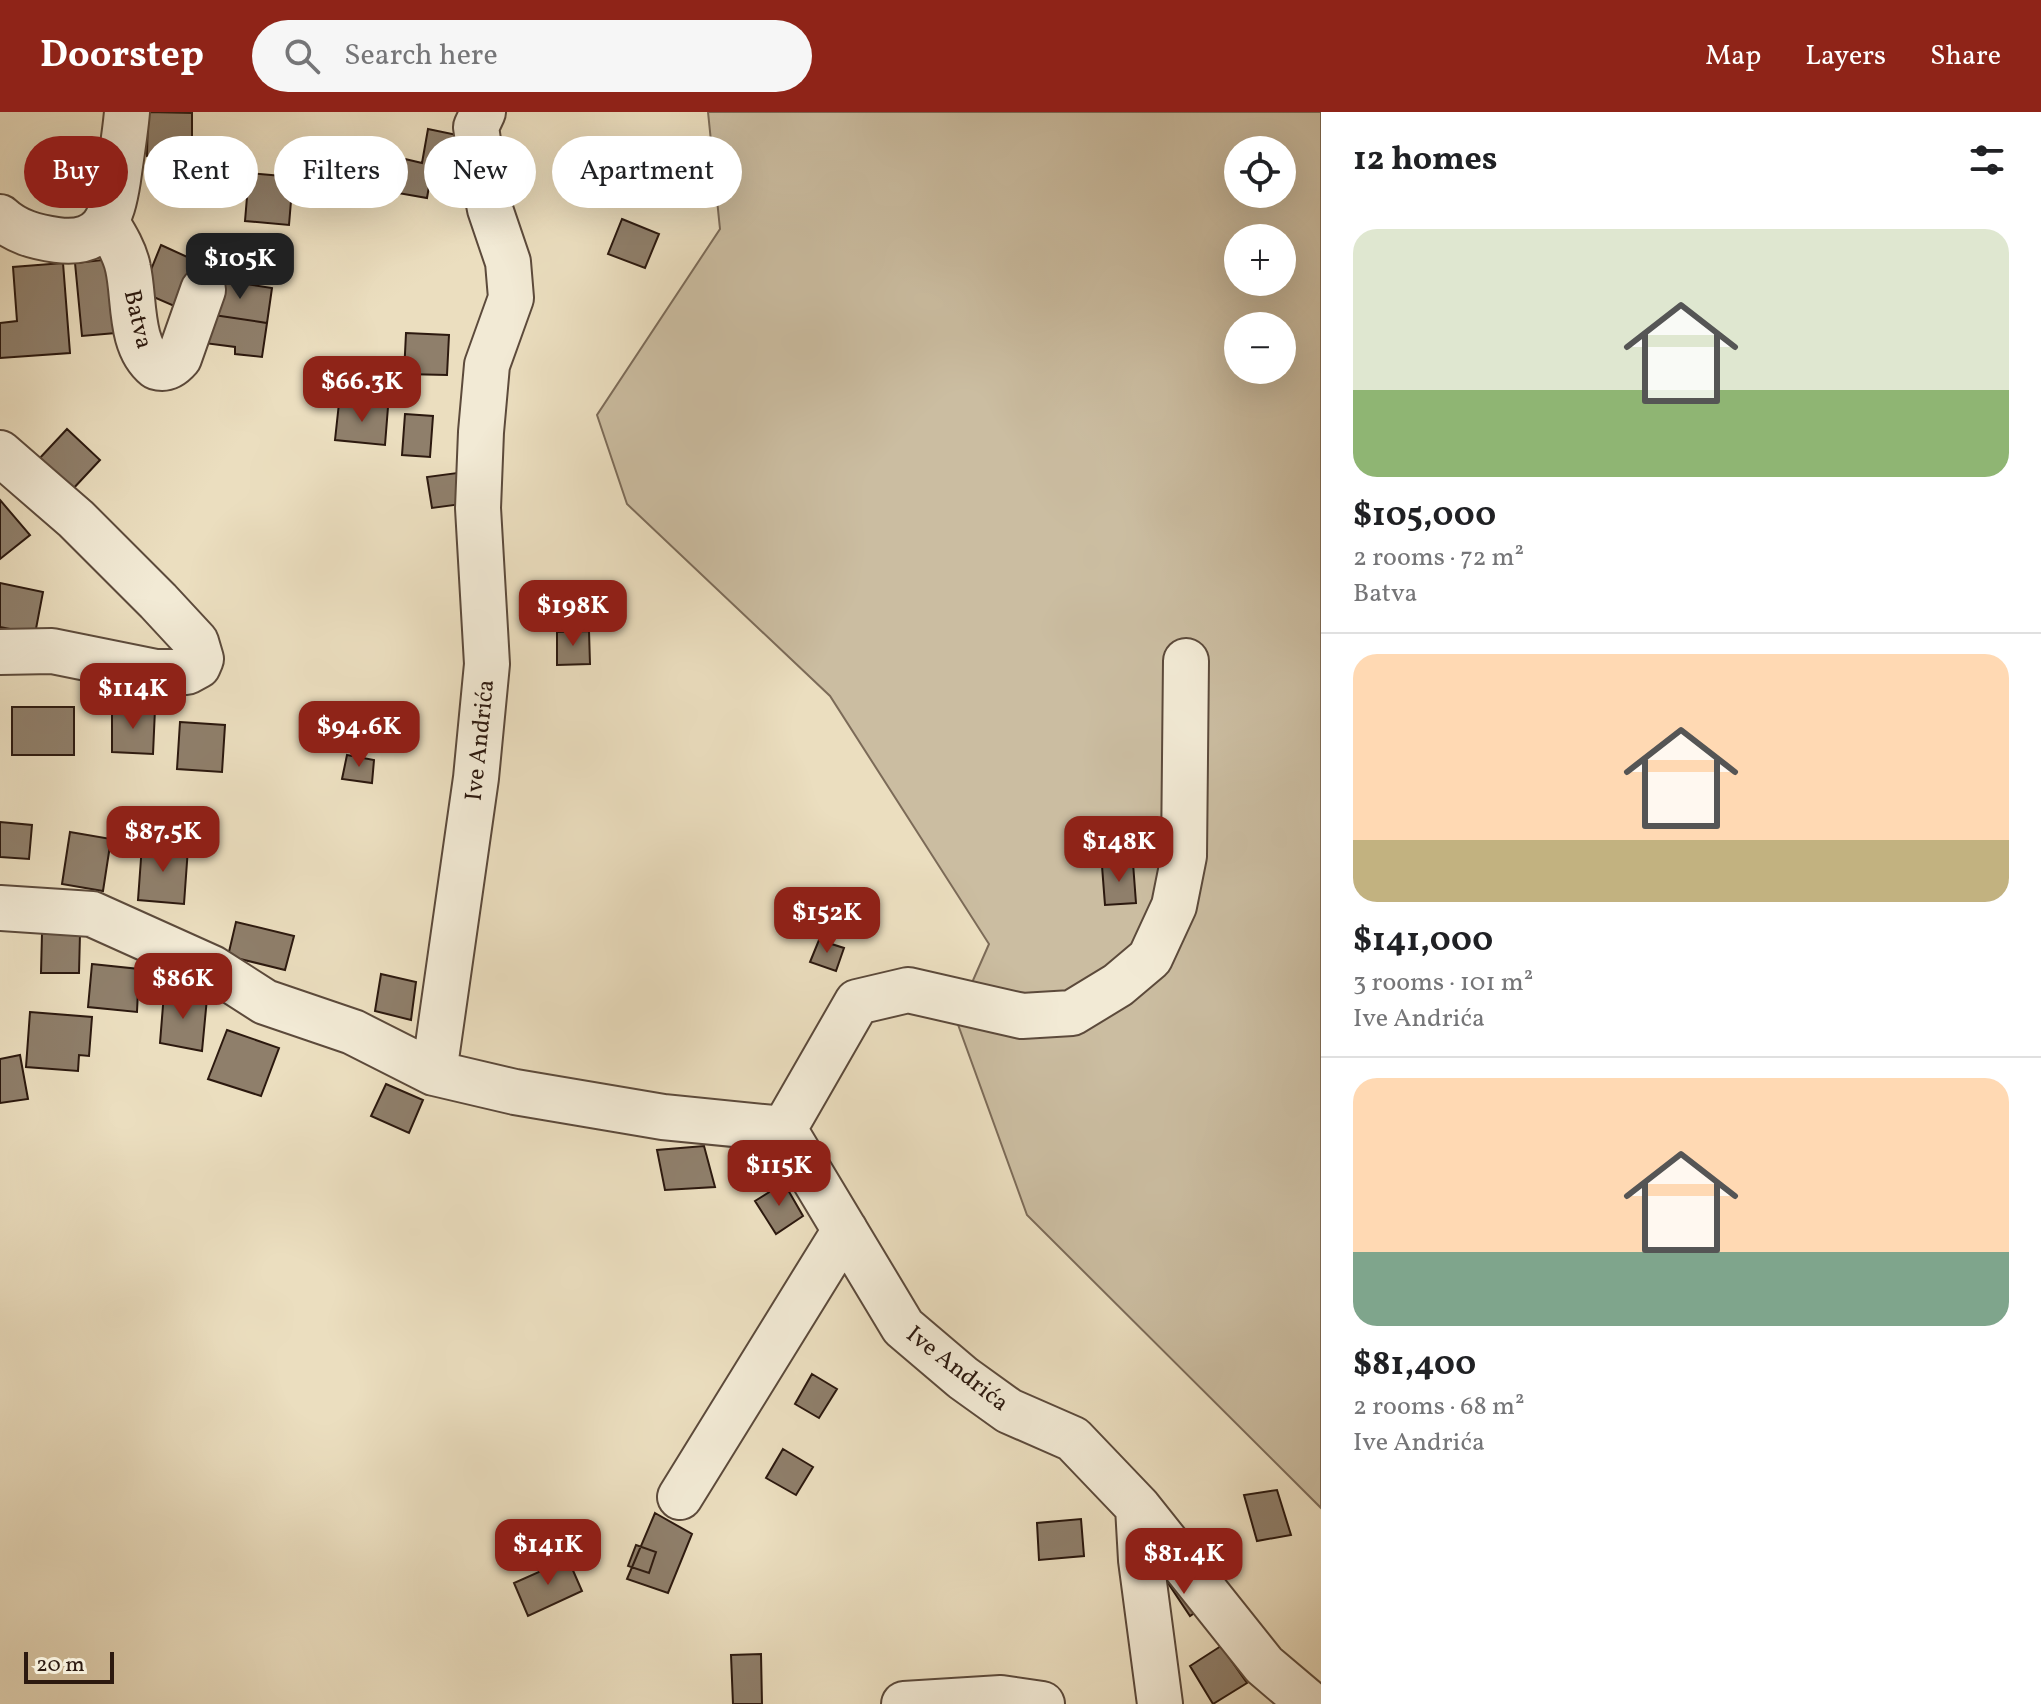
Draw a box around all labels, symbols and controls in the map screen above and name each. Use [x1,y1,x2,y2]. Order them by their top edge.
search box [252,20,812,92]
text: Doorstep [40,30,204,83]
icon: search [280,34,324,78]
text: Search here [344,35,498,77]
text: Map [1705,37,1761,76]
text: Layers [1805,37,1886,76]
text: Share [1930,37,2001,76]
chip: Buy [24,136,128,208]
chip: Rent [144,136,258,208]
chip: Filters [274,136,408,208]
chip: New [424,136,536,208]
chip: Apartment [552,136,742,208]
map controls [1224,136,1296,384]
button: locate [1224,136,1296,208]
text: 12 homes [1353,137,1497,184]
icon: filters [1965,138,2009,182]
button: + [1224,224,1296,296]
pin: $105K [184,233,296,301]
text: $105K [204,241,276,277]
icon: home [1609,281,1753,425]
street label: Batva [114,287,160,352]
button: − [1224,312,1296,384]
pin: $66.3K [297,356,427,424]
text: $66.3K [321,364,403,400]
text: $105,000 [1353,493,1496,540]
text: 2 rooms · 72 m² [1353,540,1524,576]
text: Batva [1353,576,1418,612]
pin: $198K [517,580,629,648]
text: $198K [537,588,609,624]
pin: $114K [77,663,189,731]
text: $114K [98,671,168,707]
street label: Ive Andrića [458,678,504,803]
pin: $94.6K [294,701,424,769]
icon: home [1609,706,1753,850]
text: $94.6K [317,709,401,745]
pin: $87.5K [98,806,228,874]
text: $87.5K [125,814,201,850]
pin: $148K [1063,816,1175,884]
text: $148K [1082,824,1156,860]
pin: $152K [771,887,883,955]
text: $152K [792,895,862,931]
text: $141,000 [1353,918,1493,965]
pin: $86K [136,953,230,1021]
text: $86K [152,961,214,997]
text: 3 rooms · 101 m² [1353,965,1533,1001]
text: Ive Andrića [1353,1001,1485,1037]
icon: home [1609,1130,1753,1274]
pin: $115K [723,1140,835,1208]
text: $115K [746,1148,812,1184]
street label: Ive Andrića [898,1319,1015,1420]
text: $81,400 [1353,1342,1476,1389]
text: 2 rooms · 68 m² [1353,1389,1525,1425]
text: Ive Andrića [1353,1425,1485,1461]
pin: $141K [492,1519,604,1587]
text: $141K [513,1527,583,1563]
pin: $81.4K [1119,1528,1249,1596]
text: $81.4K [1143,1536,1225,1572]
scale bar [24,1648,114,1684]
text: 20 m [36,1650,85,1681]

